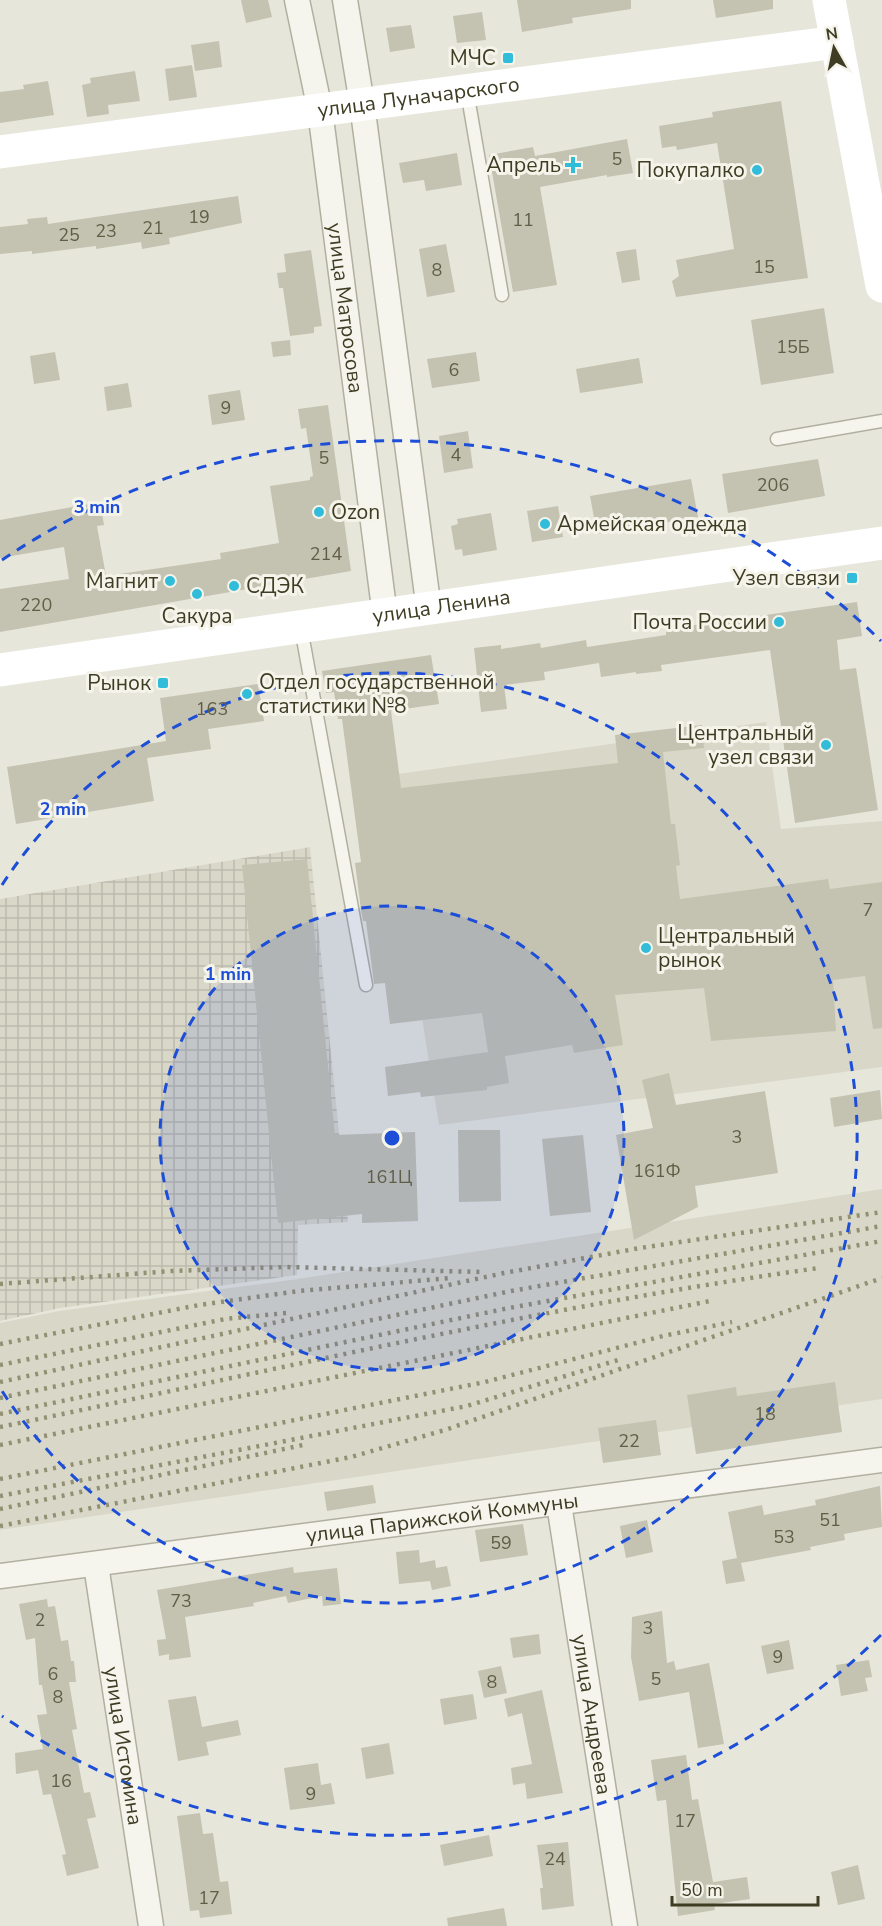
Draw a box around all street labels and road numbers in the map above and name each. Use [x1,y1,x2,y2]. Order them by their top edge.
street label: улица Луначарского [316,70,521,124]
street label: улица Матросова [321,221,370,395]
street label: улица Ленина [371,583,512,630]
street label: улица Парижской Коммуны [304,1486,580,1550]
street label: улица Андреева [566,1632,618,1797]
street label: улица Истомина [98,1665,149,1827]

